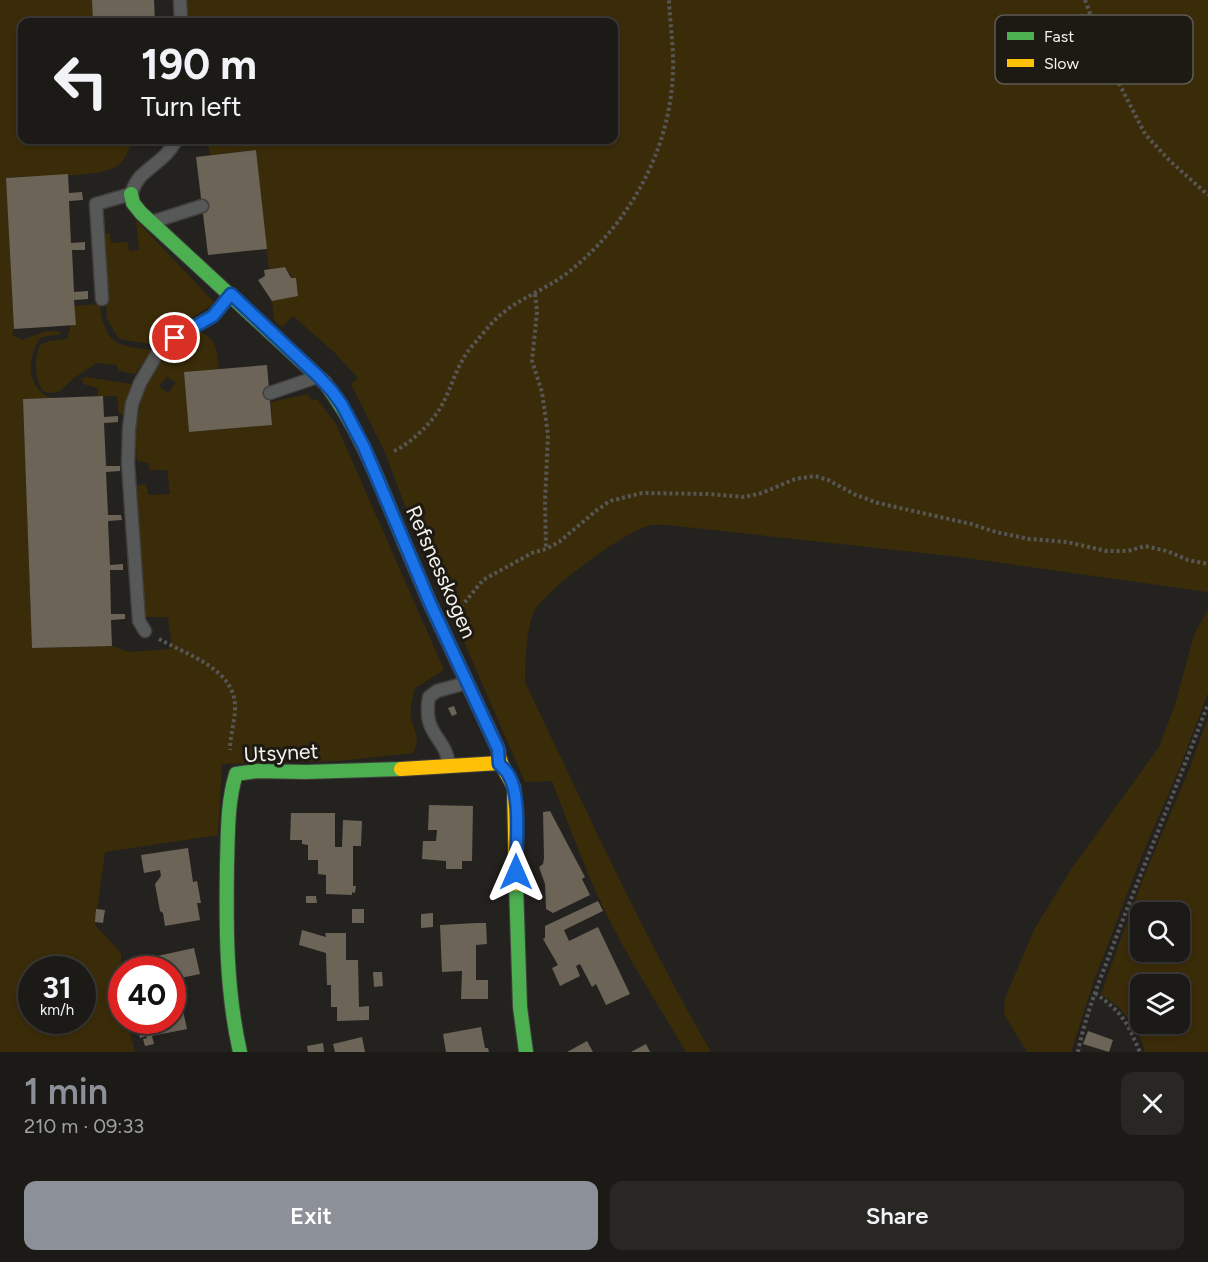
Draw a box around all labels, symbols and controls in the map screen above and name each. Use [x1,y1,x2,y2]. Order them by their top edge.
legend [995,15,1193,84]
text: Fast [1044,27,1074,46]
text: 190 m [141,39,257,90]
icon: left [42,42,120,120]
text: Slow [1044,54,1079,73]
text: Turn left [141,90,241,123]
pin [149,312,200,363]
icon: arrive [158,321,191,354]
street label: Refsnesskogen [401,502,482,642]
street label: Utsynet [243,738,319,767]
position arrow [484,840,548,904]
map controls [1130,902,1190,1034]
button: search [1130,902,1190,962]
speed limit sign: 40 [108,956,186,1034]
text: 31 [42,969,72,1006]
button: layers [1130,974,1190,1034]
text: km/h [40,1001,74,1019]
text: 1 min [24,1070,108,1113]
button: close [1121,1072,1184,1135]
text: 210 m · 09:33 [24,1114,144,1138]
button: Exit [24,1181,598,1250]
button: Share [610,1181,1184,1250]

